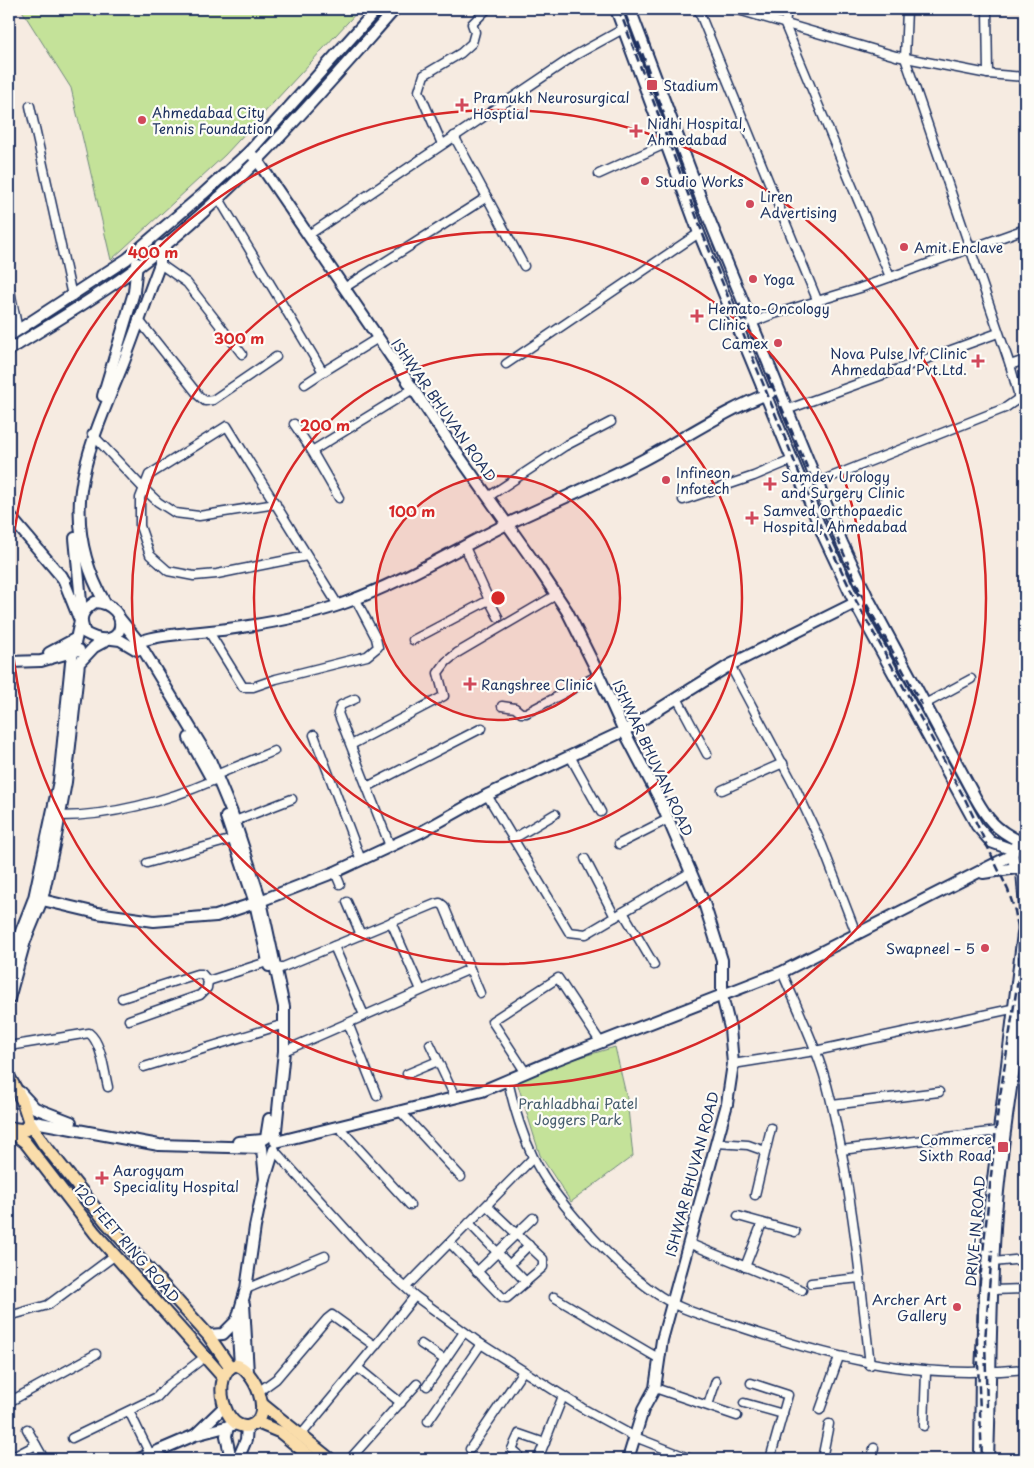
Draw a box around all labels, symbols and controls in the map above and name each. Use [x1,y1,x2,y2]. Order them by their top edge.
place label: Stadium [663,75,719,96]
marker: Stadium [645,78,659,92]
place label: Pramukh Neurosurgical Hosptial [473,87,630,124]
marker: Pramukh Neurosurgical Hosptial [455,98,469,112]
place label: Ahmedabad City Tennis Foundation [152,102,273,139]
place label: Nidhi Hospital, Ahmedabad [647,113,746,150]
marker: Ahmedabad City Tennis Foundation [136,114,148,126]
marker: Nidhi Hospital, Ahmedabad [629,124,643,138]
place label: Studio Works [655,171,744,192]
marker: Studio Works [639,175,651,187]
place label: Liren Advertising [760,186,837,223]
marker: Liren Advertising [744,198,756,210]
place label: Amit Enclave [914,237,1003,258]
text: 400 m [128,240,178,263]
marker: Amit Enclave [898,241,910,253]
place label: Yoga [763,269,795,290]
marker: Yoga [747,273,759,285]
place label: Hemato-Oncology Clinic [708,298,830,335]
marker: Hemato-Oncology Clinic [690,309,704,323]
text: 300 m [214,326,264,349]
place label: Camex [722,333,768,354]
street label: ISHWAR BHUVAN ROAD [386,334,502,486]
marker: Camex [772,337,784,349]
place label: Nova Pulse Ivf Clinic Ahmedabad Pvt.Ltd. [830,343,967,380]
marker: Nova Pulse Ivf Clinic Ahmedabad Pvt.Ltd. [971,354,985,368]
text: 200 m [300,413,350,436]
place label: Infineon Infotech [676,462,730,499]
place label: Samdev Urology and Surgery Clinic [781,466,905,503]
marker: Infineon Infotech [660,474,672,486]
marker: Samdev Urology and Surgery Clinic [763,477,777,491]
text: 100 m [389,499,435,522]
place label: Samved Orthopaedic Hospital, Ahmedabad [763,500,907,537]
marker: Samved Orthopaedic Hospital, Ahmedabad [745,511,759,525]
centre of rings [489,589,507,607]
place label: Rangshree Clinic [481,674,593,695]
street label: ISHWAR BHUVAN ROAD [607,676,699,840]
marker: Rangshree Clinic [463,677,477,691]
place label: Swapneel – 5 [886,938,975,959]
marker: Swapneel – 5 [979,942,991,954]
street label: ISHWAR BHUVAN ROAD [660,1089,724,1259]
park label: Prahladbhai Patel Joggers Park [518,1093,638,1130]
place label: Commerce Sixth Road [918,1129,992,1166]
marker: Commerce Sixth Road [996,1140,1010,1154]
place label: Aarogyam Speciality Hospital [113,1160,239,1197]
marker: Aarogyam Speciality Hospital [95,1171,109,1185]
street label: DRIVE-IN ROAD [960,1175,990,1287]
street label: 120 FEET RING ROAD [69,1179,185,1307]
place label: Archer Art Gallery [872,1289,947,1326]
marker: Archer Art Gallery [951,1301,963,1313]

